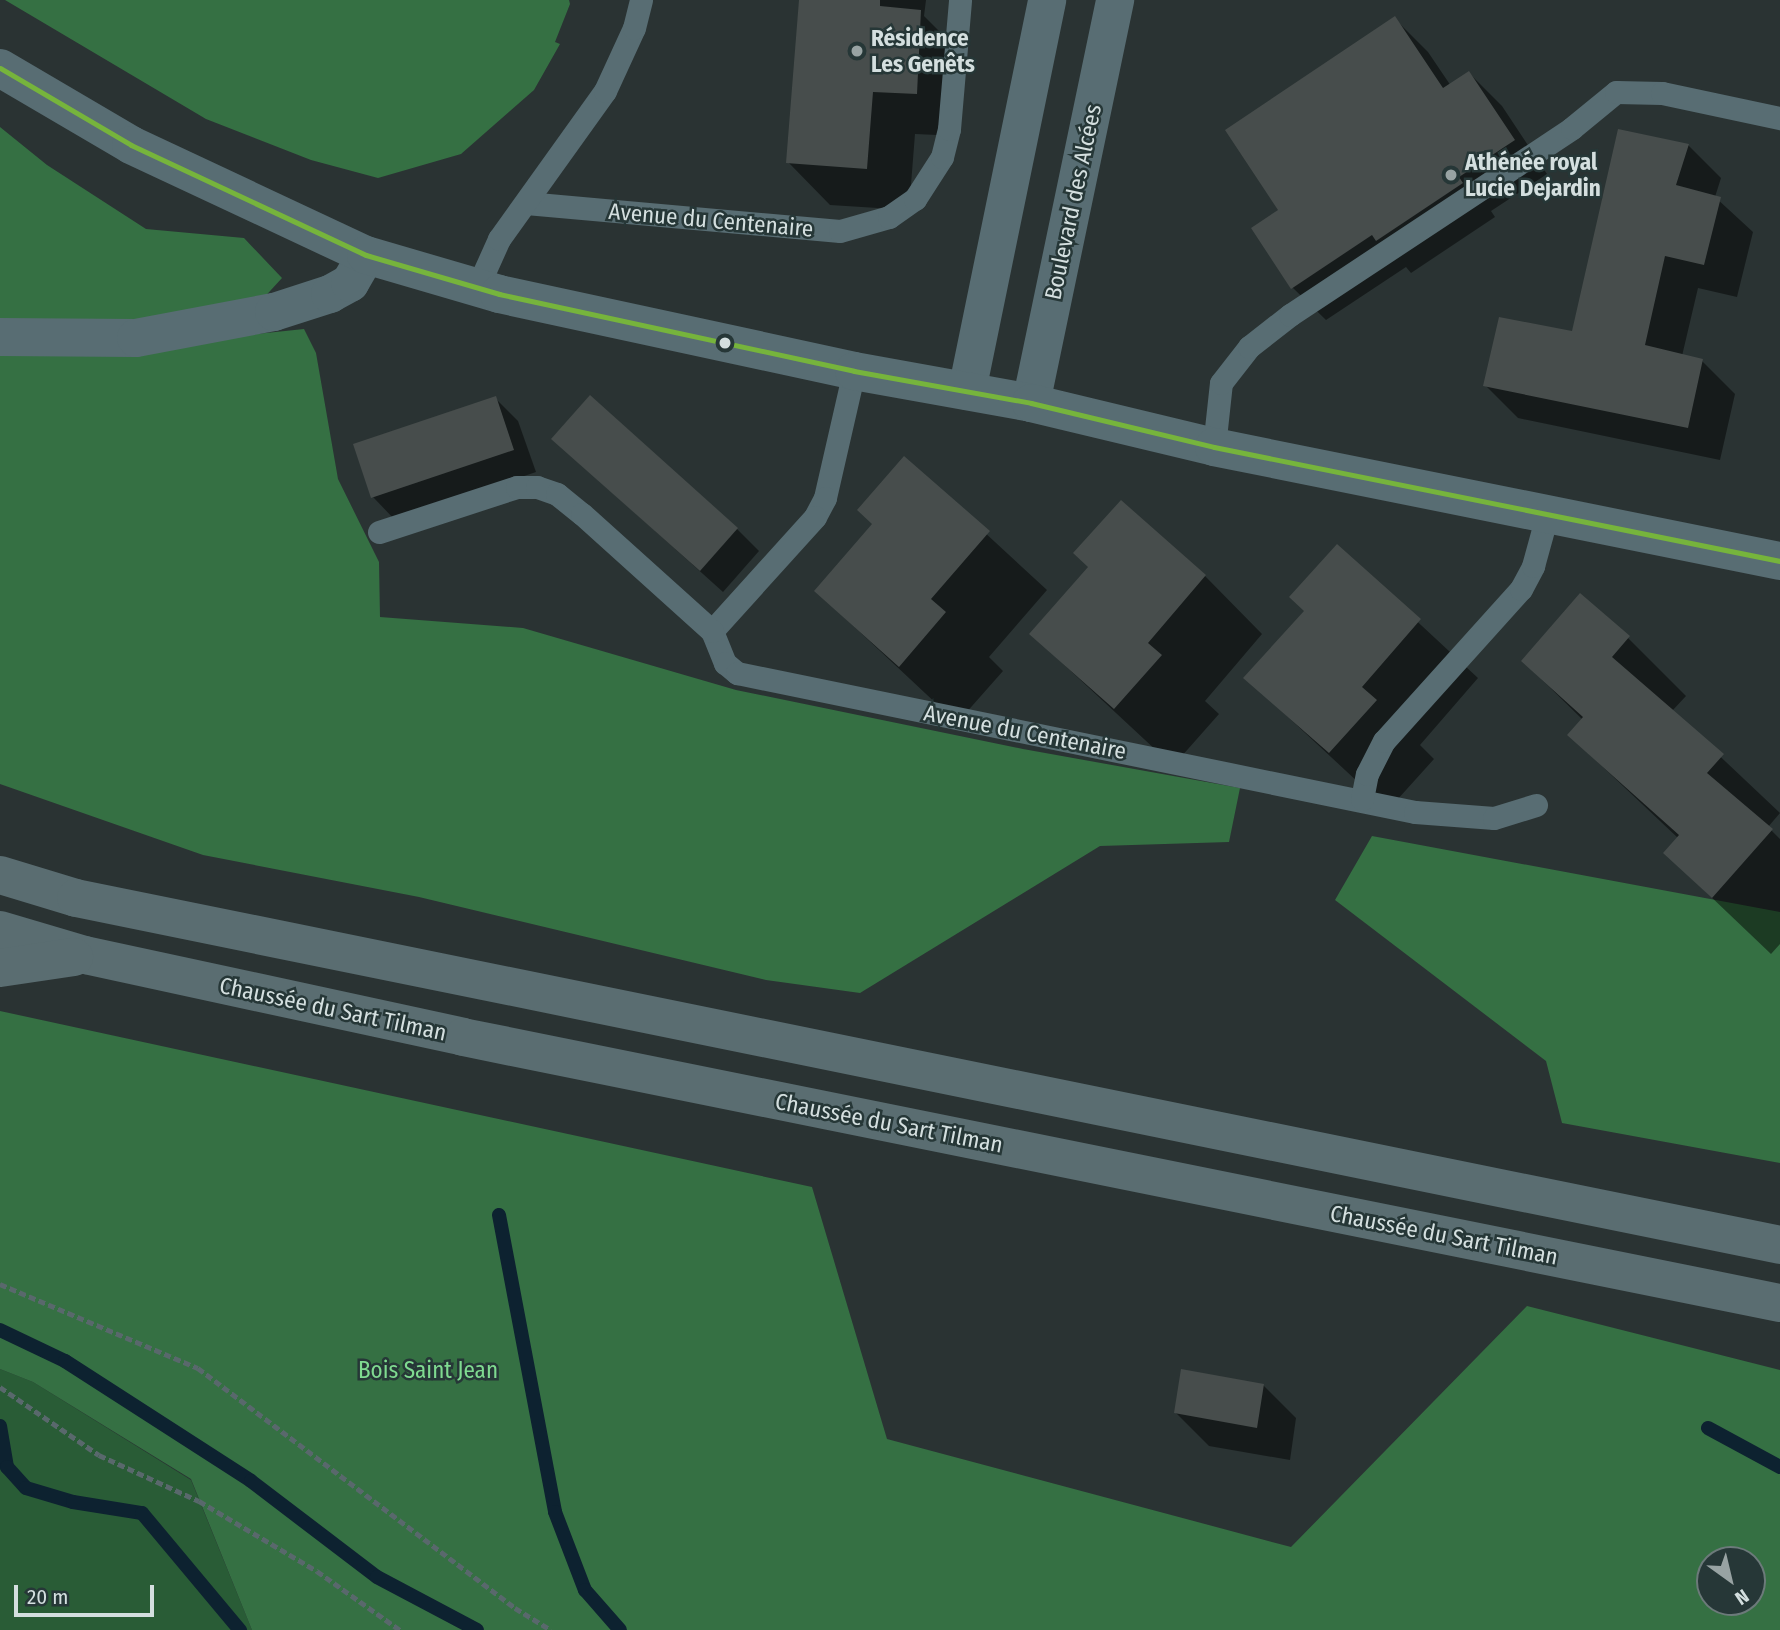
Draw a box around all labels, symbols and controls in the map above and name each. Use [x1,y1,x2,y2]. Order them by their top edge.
place label: Résidence Les Genêts [871,24,975,78]
marker: Résidence Les Genêts [849,43,865,59]
street label: Boulevard des Alcées [1039,102,1107,302]
place label: Athénée royal Lucie Dejardin [1465,148,1601,202]
marker: Athénée royal Lucie Dejardin [1443,167,1459,183]
street label: Avenue du Centenaire [607,197,815,243]
unlabelled marker [718,336,732,350]
street label: Avenue du Centenaire [922,699,1128,765]
street label: Chaussée du Sart Tilman [217,971,449,1047]
street label: Chaussée du Sart Tilman [773,1087,1005,1159]
street label: Chaussée du Sart Tilman [1328,1199,1560,1271]
park label: Bois Saint Jean [358,1356,498,1384]
north arrow [1696,1546,1766,1616]
scale bar [18,1570,158,1614]
text: 20 m [27,1584,68,1610]
text: N [1731,1584,1753,1610]

